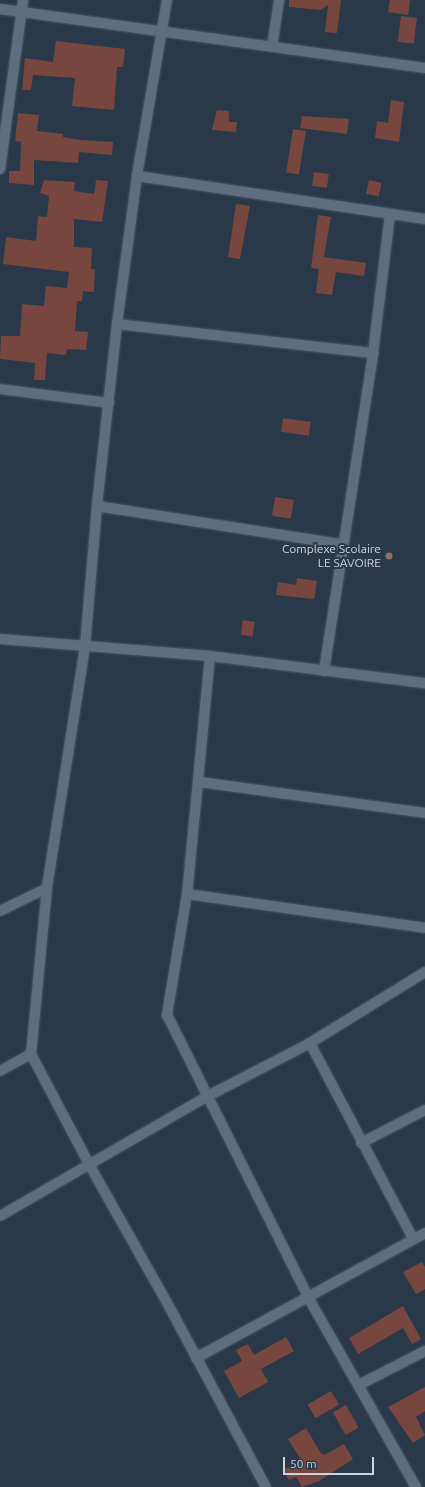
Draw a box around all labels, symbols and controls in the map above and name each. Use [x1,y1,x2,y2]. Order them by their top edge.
place label: Complexe Scolaire LE SAVOIRE [282,542,381,570]
marker: Complexe Scolaire LE SAVOIRE [384,551,394,561]
scale bar [285,1449,376,1475]
text: 50 m [290,1457,317,1470]

